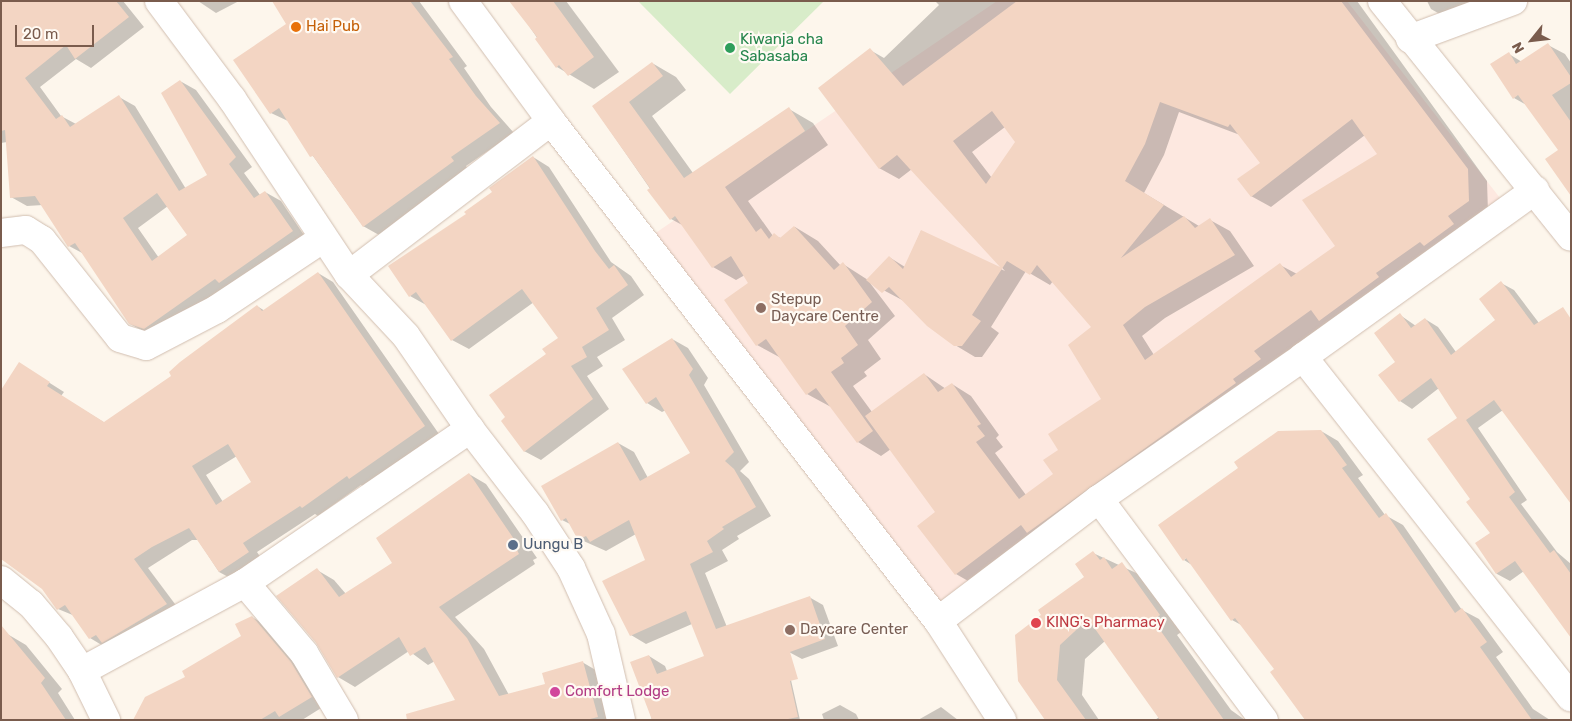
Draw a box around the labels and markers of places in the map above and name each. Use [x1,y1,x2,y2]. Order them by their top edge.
place label: Hai Pub [306,18,360,36]
marker: Hai Pub [290,21,302,33]
place label: Kiwanja cha Sabasaba [740,30,823,65]
marker: Kiwanja cha Sabasaba [724,42,736,54]
place label: Stepup Daycare Centre [771,290,879,325]
marker: Stepup Daycare Centre [755,302,767,314]
place label: Uungu B [523,536,583,554]
marker: Uungu B [507,539,519,551]
place label: KING's Pharmacy [1046,614,1165,632]
marker: KING's Pharmacy [1030,617,1042,629]
place label: Daycare Center [800,621,908,639]
marker: Daycare Center [784,624,796,636]
place label: Comfort Lodge [565,683,669,701]
marker: Comfort Lodge [549,686,561,698]

